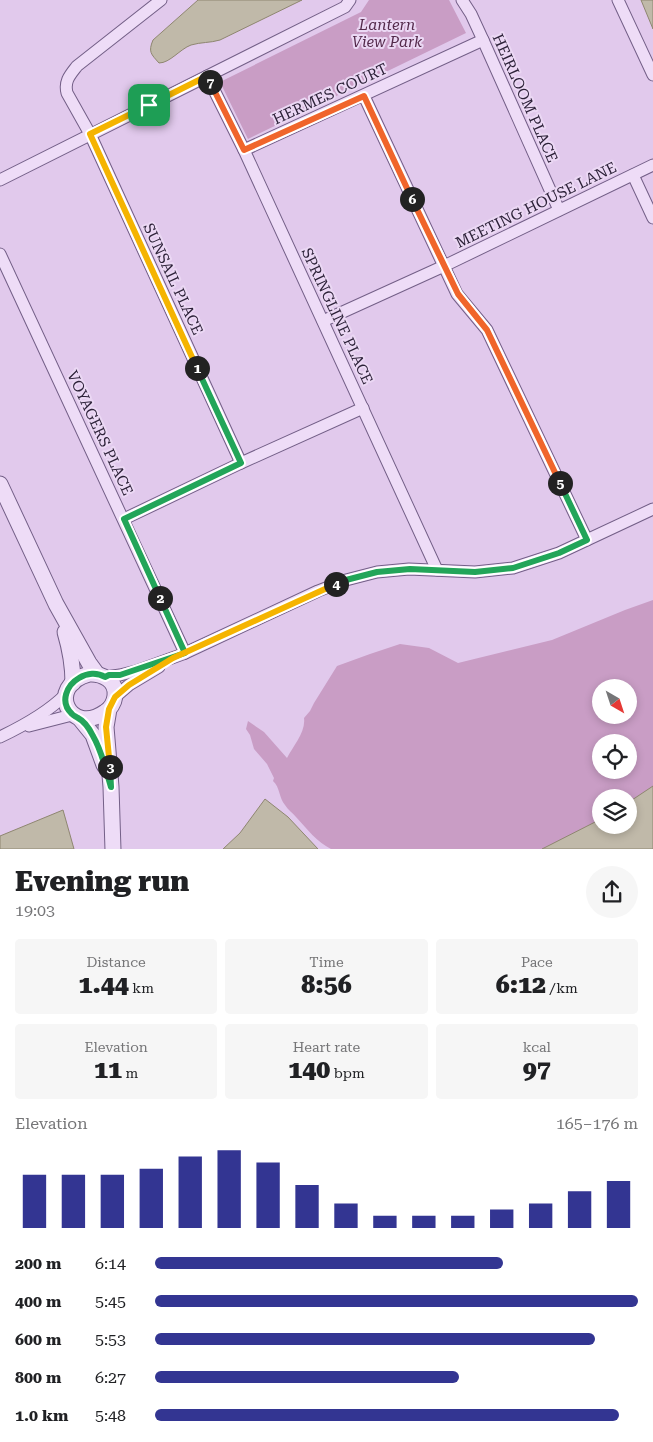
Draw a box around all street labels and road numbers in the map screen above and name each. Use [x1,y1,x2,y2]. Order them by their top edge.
street label: HEIRLOOM PLACE [489,31,561,165]
street label: HERMES COURT [270,60,390,128]
street label: MEETING HOUSE LANE [453,158,619,252]
street label: SUNSAIL PLACE [139,220,207,338]
street label: SPRINGLINE PLACE [298,245,376,387]
street label: VOYAGERS PLACE [63,368,137,498]

